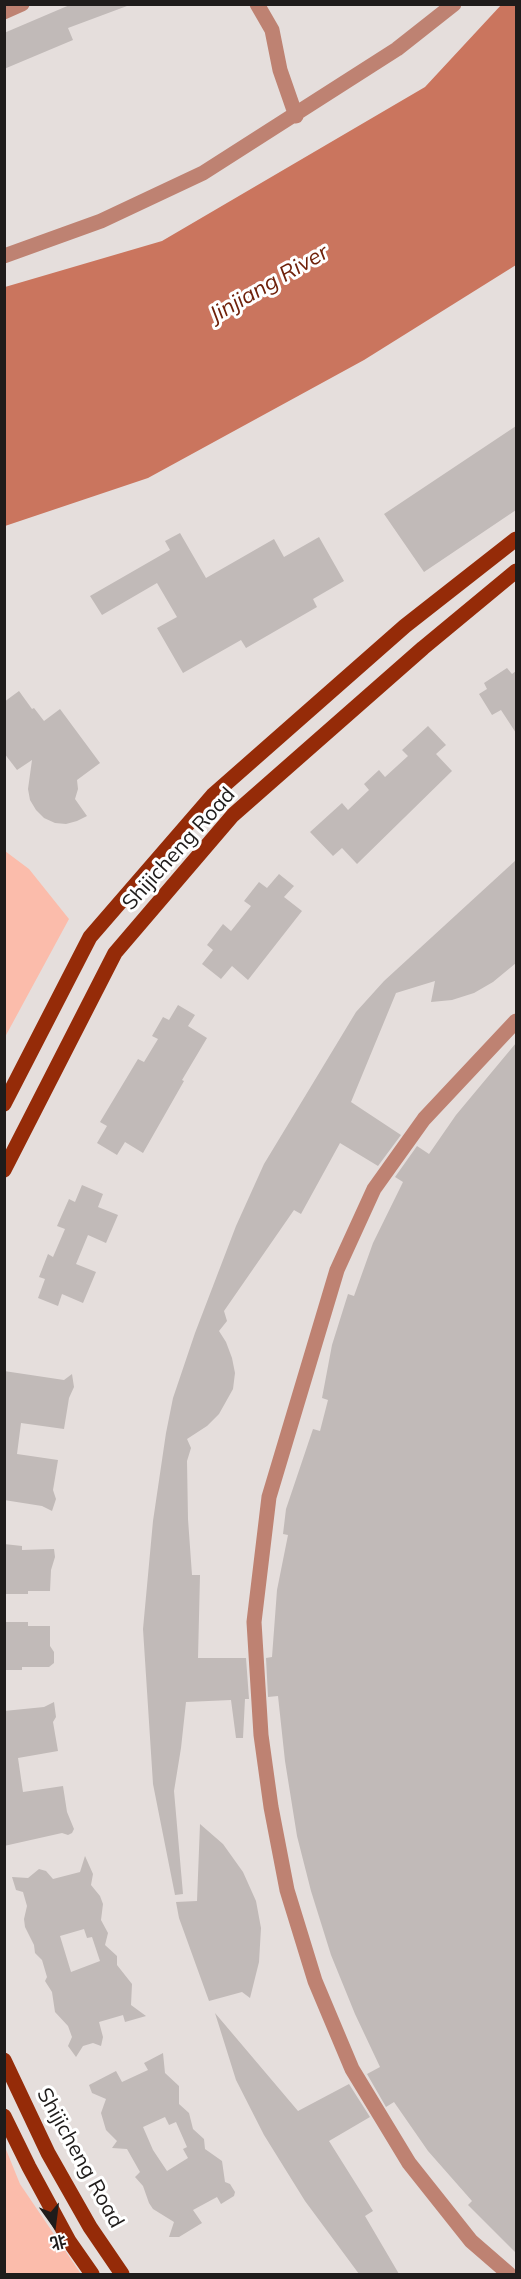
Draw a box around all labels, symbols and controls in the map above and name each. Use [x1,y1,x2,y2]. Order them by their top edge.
water label: Jinjiang River [205,239,333,329]
street label: Shijicheng Road [117,782,241,916]
street label: Shijicheng Road [31,2083,129,2233]
north arrow [24,2195,84,2255]
text: 北 [48,2231,69,2254]

